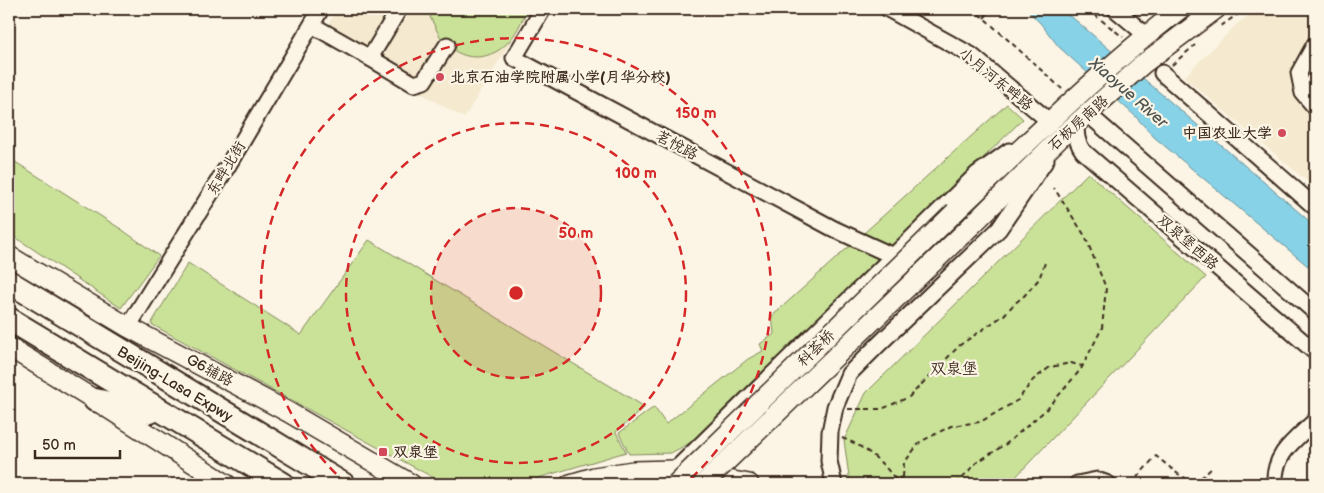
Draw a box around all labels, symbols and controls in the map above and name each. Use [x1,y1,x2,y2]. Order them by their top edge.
street label: 小月河东畔路 [955,44,1037,115]
water label: Xiaoyue River [1084,53,1172,133]
place label: 北京石油学院附属小学(月华分校) [450,68,671,87]
marker: 北京石油学院附属小学(月华分校) [434,71,446,83]
street label: 石板房南路 [1044,91,1113,156]
text: 150 m [675,104,717,123]
place label: 中国农业大学 [1182,124,1272,143]
street label: 茗悦路 [652,126,701,164]
marker: 中国农业大学 [1276,127,1288,139]
street label: 东畔北街 [203,138,250,199]
text: 100 m [615,164,657,183]
street label: 双泉堡西路 [1153,211,1222,274]
text: 50 m [559,224,594,243]
centre of rings [507,284,525,302]
street label: 科荟桥 [794,326,839,371]
street label: Beijing-Lasa Expwy [113,342,236,427]
street label: G6辅路 [183,350,236,391]
district label: 双泉堡 [930,360,978,379]
scale bar [35,428,120,460]
text: 50 m [42,436,76,455]
place label: 双泉堡 [393,443,438,462]
marker: 双泉堡 [377,446,389,458]

